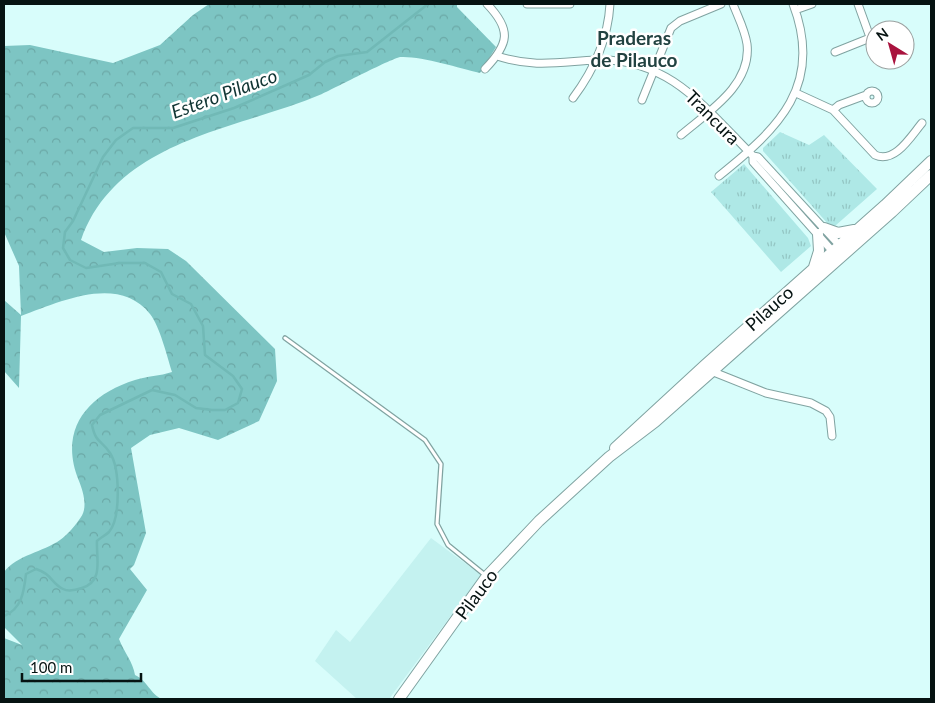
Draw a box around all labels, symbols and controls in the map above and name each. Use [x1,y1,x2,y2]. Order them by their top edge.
north arrow [865,20,915,70]
text: N [872,24,891,44]
district label: Praderas de Pilauco [590,26,678,71]
water label: Estero Pilauco [168,63,280,123]
street label: Trancura [681,85,745,149]
street label: Pilauco [740,281,798,335]
street label: Pilauco [450,565,502,623]
scale bar [22,650,141,682]
text: 100 m [30,658,72,676]

